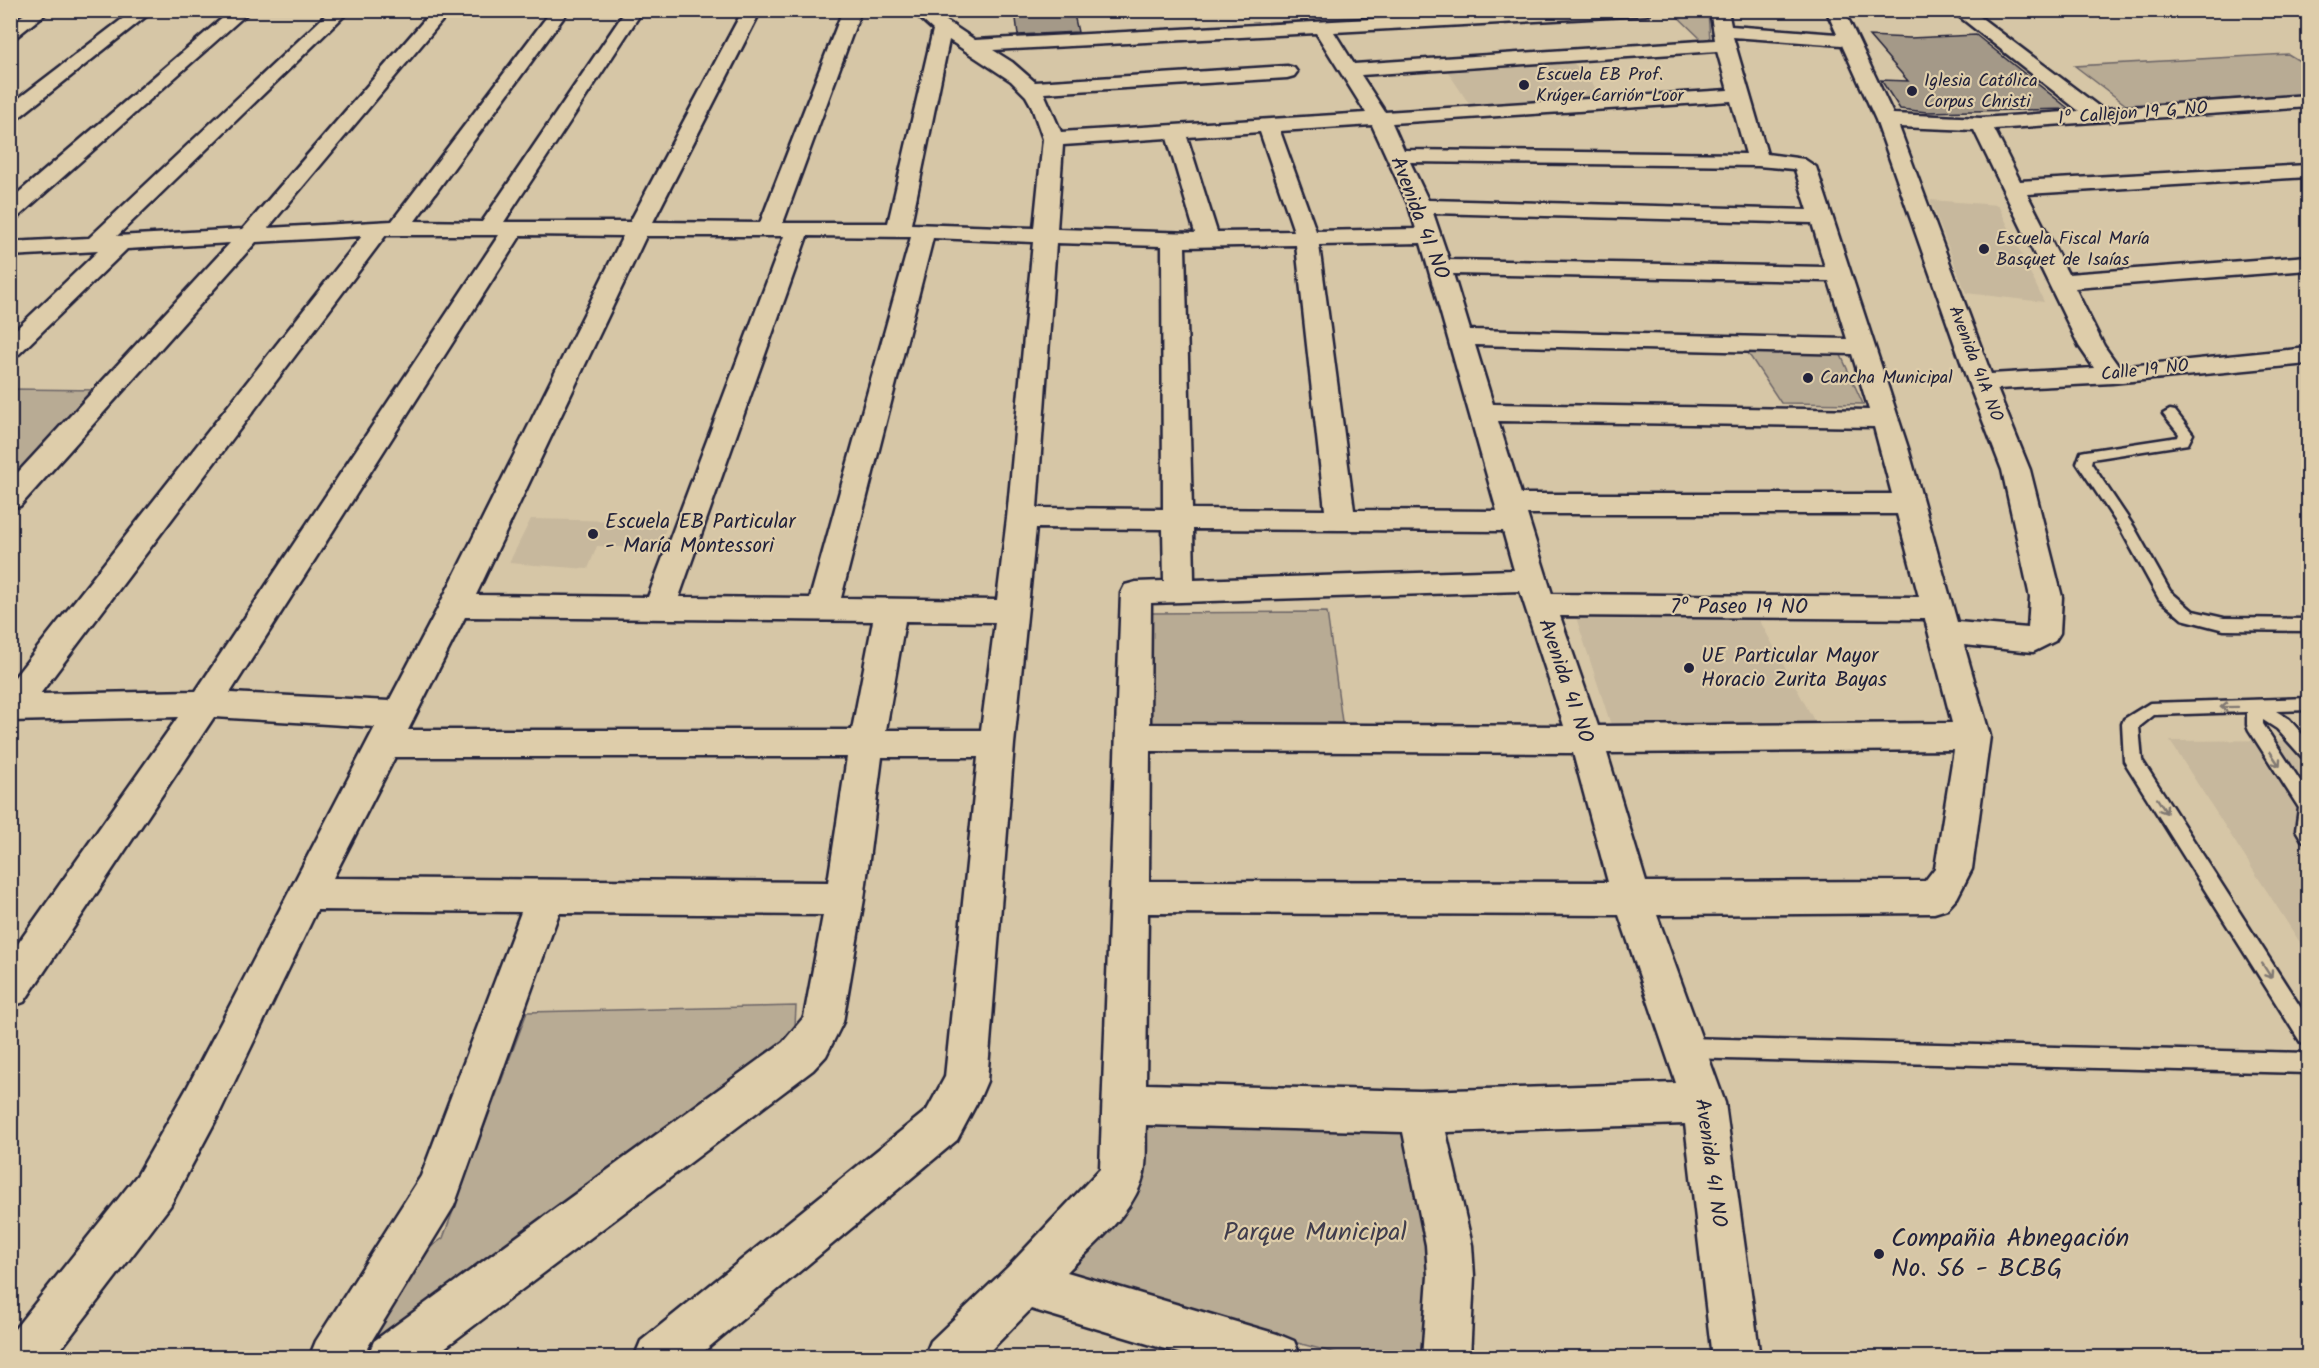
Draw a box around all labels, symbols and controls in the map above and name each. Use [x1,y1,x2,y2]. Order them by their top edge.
place label: Escuela EB Prof. Krúger Carrión Loor [1536,61,1685,111]
place label: Iglesia Católica Corpus Christi [1924,67,2038,117]
marker: Escuela EB Prof. Krúger Carrión Loor [1517,78,1531,92]
marker: Iglesia Católica Corpus Christi [1905,84,1919,98]
street label: 1º Callejon 19 G NO [2057,94,2209,134]
street label: Avenida 41 NO [1380,152,1458,285]
place label: Escuela Fiscal María Basquet de Isaías [1996,225,2150,275]
marker: Escuela Fiscal María Basquet de Isaías [1977,242,1991,256]
street label: Avenida 41A NO [1940,302,2010,426]
street label: Calle 19 NO [2100,352,2190,390]
place label: Cancha Municipal [1820,364,1953,393]
marker: Cancha Municipal [1801,371,1815,385]
place label: Escuela EB Particular - María Montessori [605,506,796,563]
marker: Escuela EB Particular - María Montessori [586,527,600,541]
street label: 7º Paseo 19 NO [1670,591,1808,624]
street label: Avenida 41 NO [1528,614,1602,748]
place label: UE Particular Mayor Horacio Zurita Bayas [1701,640,1887,697]
marker: UE Particular Mayor Horacio Zurita Bayas [1682,661,1696,675]
one-way arrow [2220,702,2240,713]
one-way arrow [2269,750,2281,767]
one-way arrow [2156,797,2168,814]
one-way arrow [2261,962,2273,979]
street label: Avenida 41 NO [1685,1096,1735,1230]
park label: Parque Municipal [1223,1212,1407,1254]
place label: Compañia Abnegación No. 56 - BCBG [1891,1218,2129,1290]
marker: Compañia Abnegación No. 56 - BCBG [1872,1247,1886,1261]

